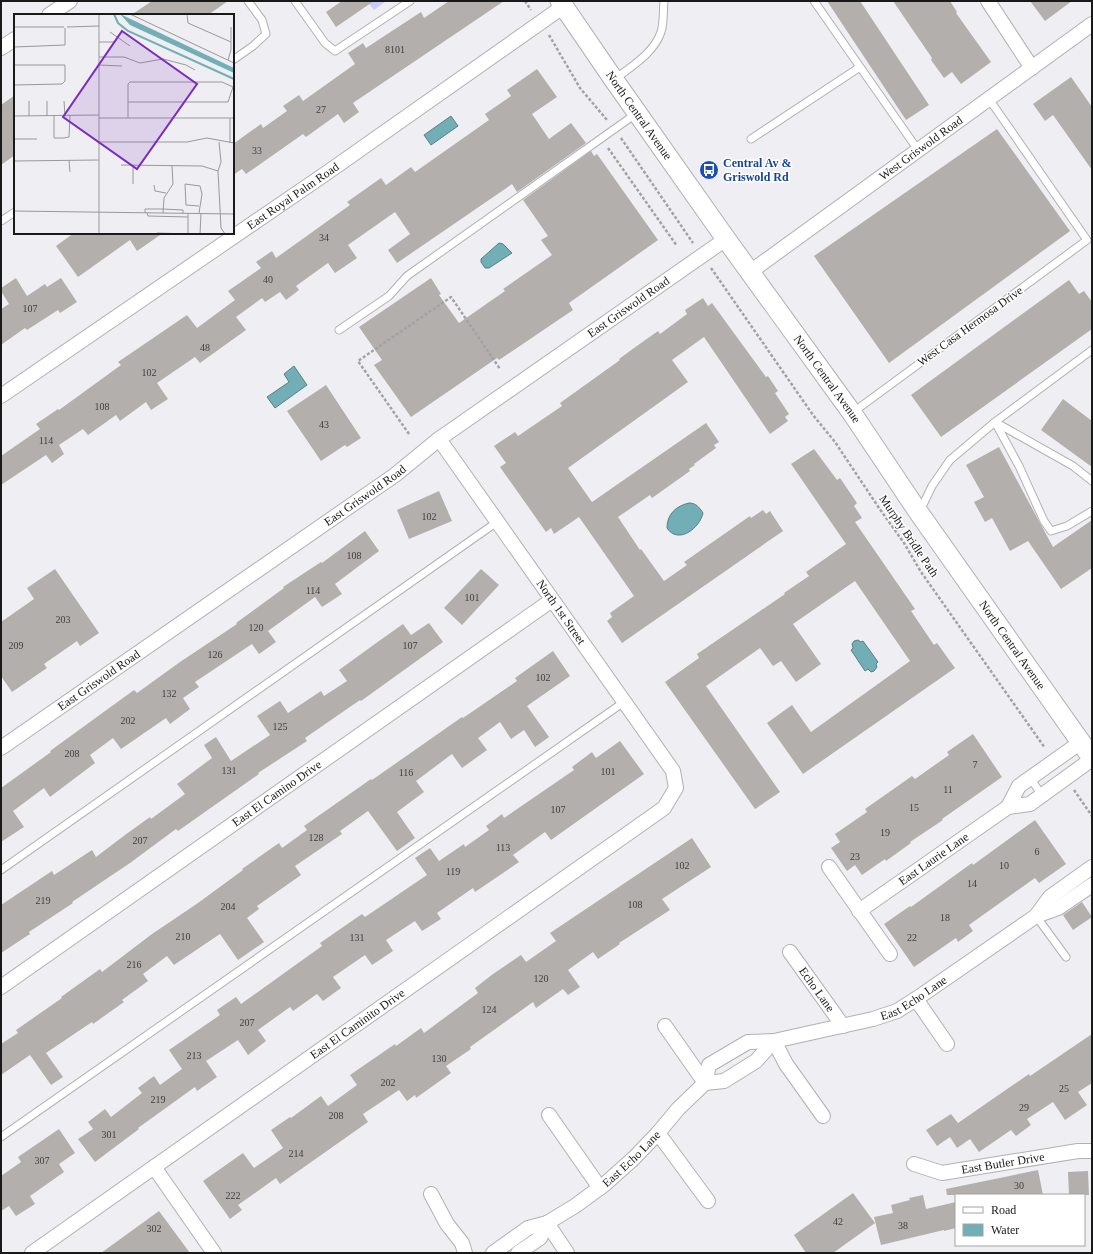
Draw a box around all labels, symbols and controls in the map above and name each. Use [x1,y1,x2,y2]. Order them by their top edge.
inset map [14,14,234,234]
house number: 8101 [385,44,405,55]
street label: North Central Avenue [603,68,675,162]
house number: 27 [316,104,326,115]
street label: West Griswold Road [876,113,965,183]
house number: 33 [252,145,262,156]
place label: Central Av & Griswold Rd [723,156,791,184]
street label: East Royal Palm Road [244,159,342,232]
bus stop icon: Central Av & Griswold Rd [698,159,720,181]
house number: 34 [319,232,329,243]
house number: 40 [263,274,273,285]
street label: East Griswold Road [585,274,672,340]
street label: West Casa Hermosa Drive [915,283,1025,369]
house number: 107 [23,303,38,314]
street label: North Central Avenue [791,332,864,426]
house number: 48 [200,342,210,353]
house number: 102 [142,367,157,378]
house number: 108 [95,401,110,412]
house number: 43 [319,419,329,430]
house number: 114 [39,435,53,446]
street label: East Griswold Road [321,462,409,529]
street label: Murphy Bridle Path [876,492,942,580]
house number: 102 [422,511,437,522]
house number: 108 [347,550,362,561]
street label: North 1st Street [533,577,589,648]
house number: 114 [306,585,320,596]
house number: 101 [465,592,480,603]
street label: North Central Avenue [976,598,1048,692]
house number: 203 [56,614,71,625]
house number: 120 [249,622,264,633]
house number: 209 [9,640,24,651]
house number: 107 [403,640,418,651]
street label: East Griswold Road [55,647,143,714]
house number: 126 [208,649,223,660]
house number: 102 [536,672,551,683]
house number: 132 [162,688,177,699]
house number: 202 [121,715,136,726]
house number: 125 [273,721,288,732]
house number: 208 [65,748,80,759]
street label: East El Camino Drive [229,757,324,829]
house number: 7 [973,759,978,770]
house number: 131 [222,765,237,776]
house number: 101 [601,766,616,777]
house number: 116 [399,767,413,778]
house number: 11 [943,784,953,795]
house number: 15 [909,802,919,813]
house number: 107 [551,804,566,815]
house number: 19 [880,827,890,838]
street label: East Laurie Lane [896,830,971,888]
house number: 128 [309,832,324,843]
house number: 207 [133,835,148,846]
house number: 113 [496,842,510,853]
house number: 6 [1035,846,1040,857]
house number: 23 [850,851,860,862]
house number: 102 [675,860,690,871]
house number: 10 [999,860,1009,871]
house number: 119 [446,866,460,877]
house number: 14 [967,878,977,889]
house number: 219 [36,895,51,906]
house number: 108 [628,899,643,910]
house number: 204 [221,901,236,912]
house number: 18 [940,912,950,923]
house number: 210 [176,931,191,942]
house number: 131 [350,932,365,943]
house number: 22 [907,932,917,943]
house number: 216 [127,959,142,970]
street label: Echo Lane [796,964,838,1014]
house number: 120 [534,973,549,984]
street label: East Echo Lane [879,973,949,1023]
street label: East El Caminito Drive [307,986,407,1062]
house number: 124 [482,1004,497,1015]
house number: 207 [240,1017,255,1028]
house number: 213 [187,1050,202,1061]
house number: 130 [432,1053,447,1064]
house number: 202 [381,1077,396,1088]
house number: 25 [1059,1083,1069,1094]
house number: 219 [151,1094,166,1105]
house number: 29 [1019,1102,1029,1113]
house number: 208 [329,1110,344,1121]
street label: East Echo Lane [599,1128,663,1190]
house number: 301 [102,1129,117,1140]
house number: 214 [289,1148,304,1159]
street label: East Butler Drive [960,1150,1045,1177]
house number: 307 [35,1155,50,1166]
house number: 30 [1014,1180,1024,1191]
house number: 222 [226,1190,241,1201]
legend [955,1194,1085,1246]
text: Road [991,1203,1016,1217]
house number: 42 [833,1216,843,1227]
house number: 38 [898,1220,908,1231]
house number: 302 [147,1223,162,1234]
text: Water [991,1223,1019,1237]

